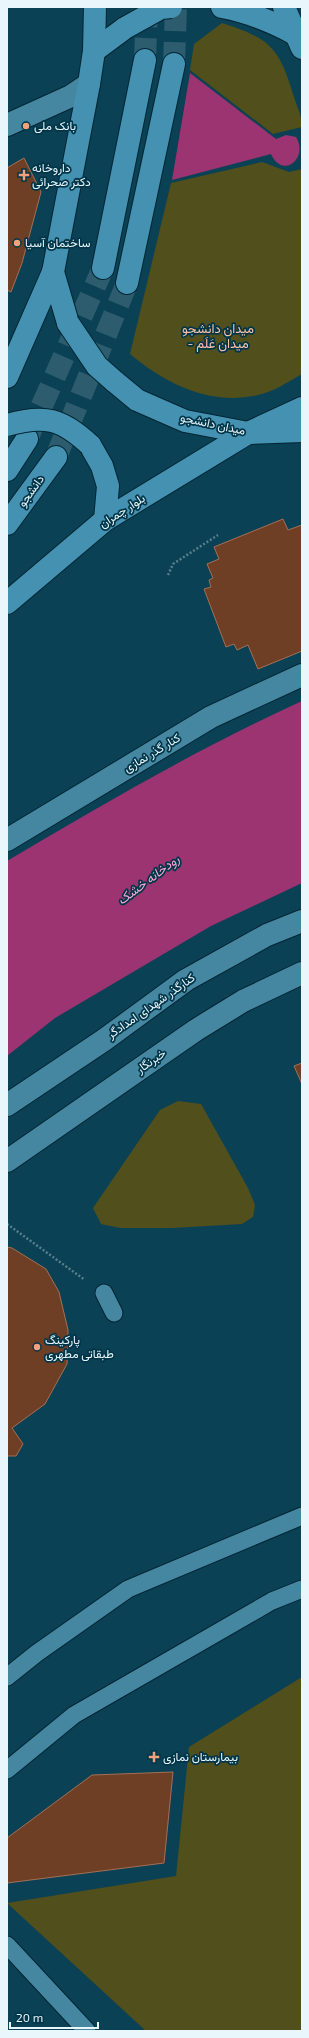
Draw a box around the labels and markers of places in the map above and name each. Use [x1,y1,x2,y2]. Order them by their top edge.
place label: بانک ملی [34,118,76,134]
marker: بانک ملی [21,121,31,131]
place label: داروخانه دکتر صحرائی [32,160,91,190]
marker: داروخانه دکتر صحرائی [19,170,29,180]
place label: ساختمان آسیا [25,235,91,250]
marker: ساختمان آسیا [12,238,22,248]
place label: پارکینگ طبقاتی مطهری [45,1332,114,1362]
marker: پارکینگ طبقاتی مطهری [32,1342,42,1352]
place label: بیمارستان نمازی [163,1749,238,1765]
marker: بیمارستان نمازی [148,1751,160,1763]

